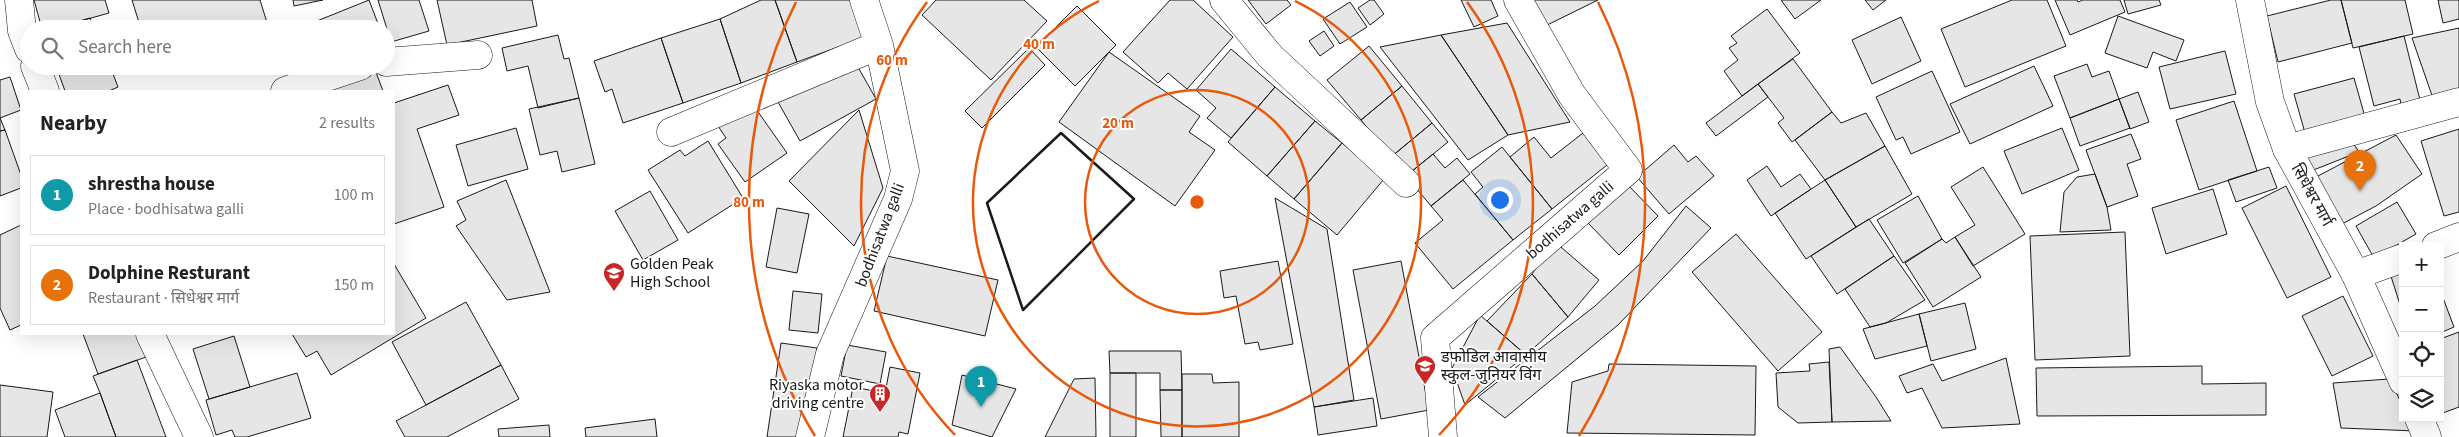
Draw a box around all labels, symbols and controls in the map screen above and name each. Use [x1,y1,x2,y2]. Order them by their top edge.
search box [20,20,395,75]
icon: search [38,34,66,62]
text: Search here [78,34,172,61]
text: 40 m [1023,34,1055,55]
text: 60 m [876,50,908,71]
text: Nearby [40,108,107,138]
text: 2 results [319,112,375,134]
text: 20 m [1102,113,1134,134]
pin: 2 [2344,150,2376,191]
street label: सिधेश्वर मार्ग [2286,160,2339,231]
text: shrestha house [88,171,215,198]
street label: bodhisatwa galli [1521,176,1619,264]
street label: bodhisatwa galli [850,180,910,290]
text: 1 [53,184,61,206]
text: 100 m [334,184,374,206]
your location [1487,187,1513,213]
text: 80 m [733,192,765,213]
centre of rings [1188,193,1206,211]
text: Place · bodhisatwa galli [88,198,244,220]
map controls [2399,242,2444,422]
button: + [2399,242,2444,287]
place label: Golden Peak High School [630,253,714,293]
text: Dolphine Resturant [88,260,250,287]
school or university icon: Golden Peak High School [602,261,626,292]
text: 2 [53,274,61,296]
text: 150 m [334,274,374,296]
text: Restaurant · सिधेश्वर मार्ग [88,287,239,309]
button: − [2399,287,2444,332]
button: locate [2399,332,2444,377]
place label: डफोडिल आवासीय स्कुल-जुनियर विंग [1440,346,1547,386]
school or university icon: डफोडिल आवासीय स्कुल-जुनियर विंग [1413,354,1437,385]
pin: 1 [965,366,997,407]
place label: Riyaska motor driving centre [769,374,864,414]
button: layers [2399,377,2444,422]
building icon: Riyaska motor driving centre [868,382,892,413]

